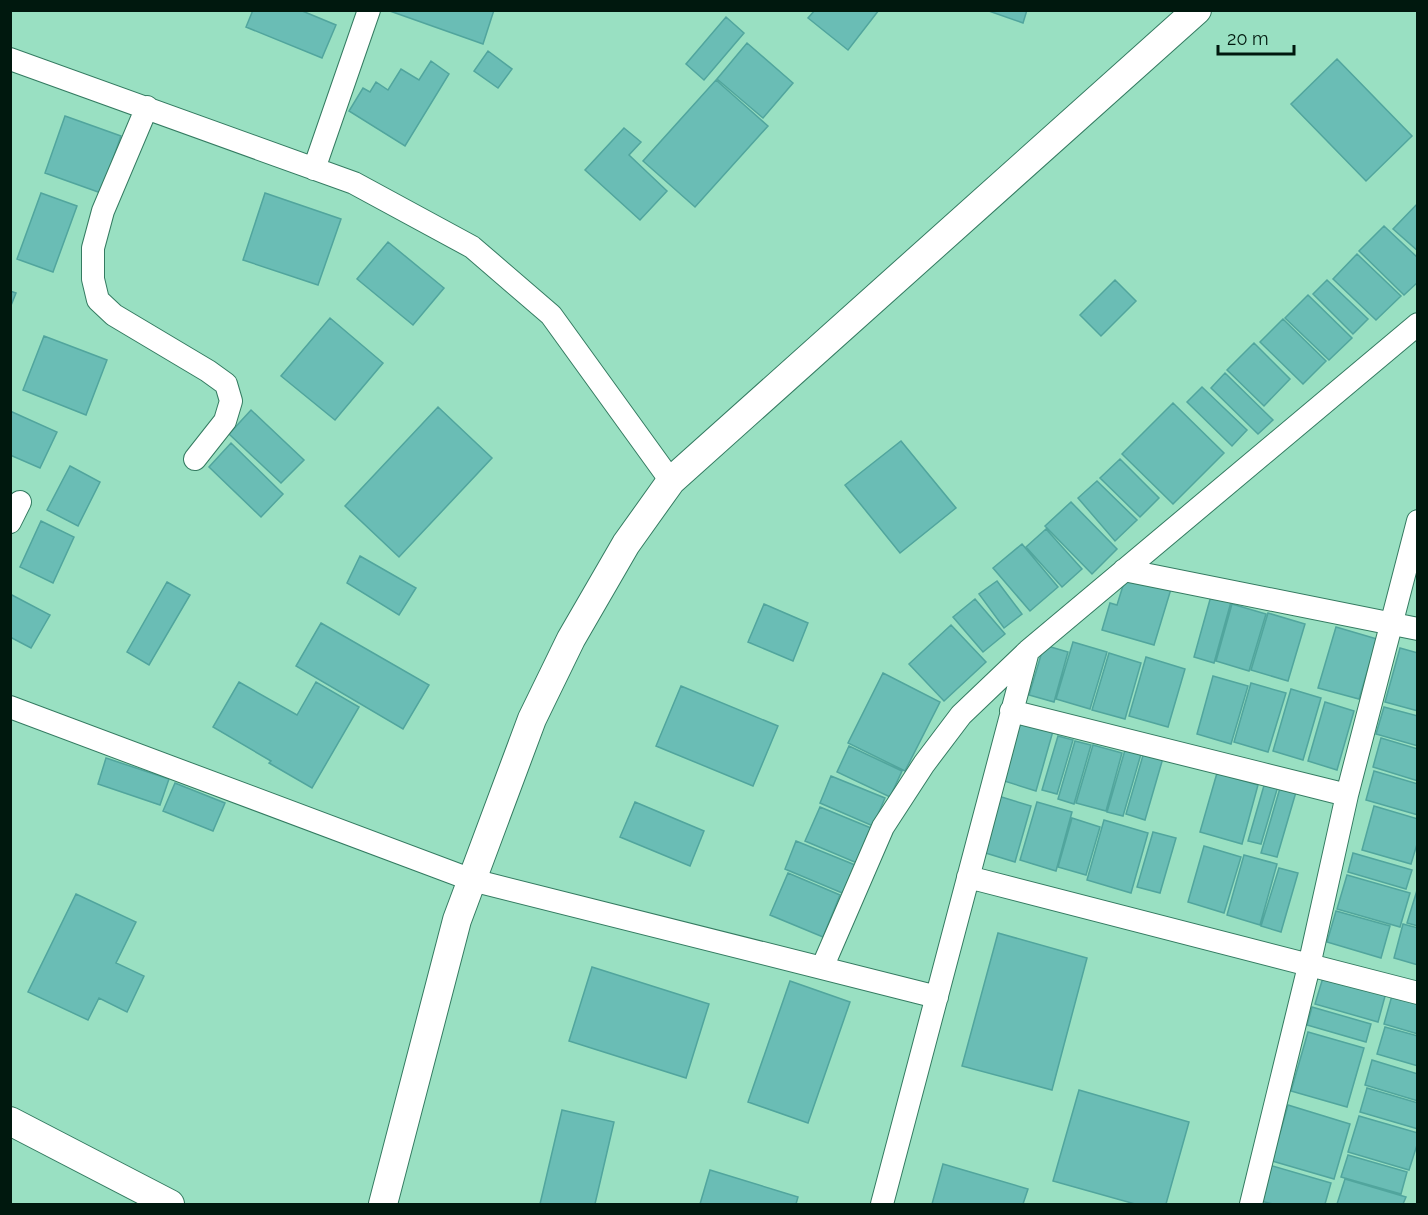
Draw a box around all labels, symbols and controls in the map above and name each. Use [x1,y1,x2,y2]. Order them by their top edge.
scale bar [1218,18,1294,56]
text: 20 m [1227,28,1269,49]

